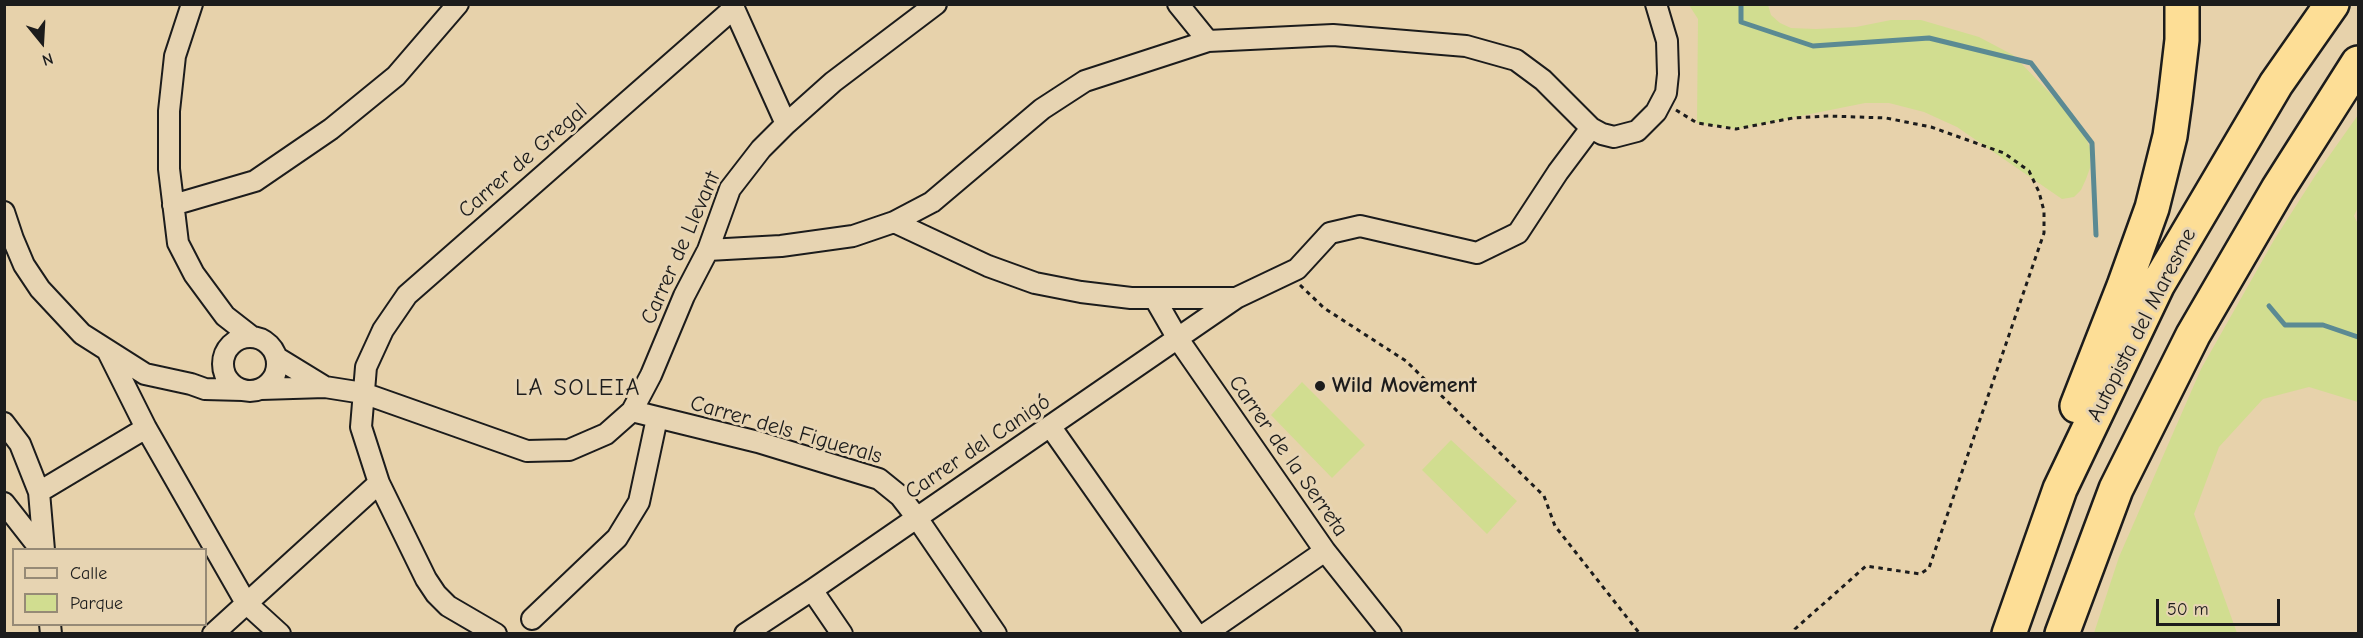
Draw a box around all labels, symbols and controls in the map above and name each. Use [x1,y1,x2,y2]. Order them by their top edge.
north arrow [12,12,72,72]
text: N [40,49,55,69]
street label: Carrer de Gregal [453,98,593,224]
street label: Carrer de Llevant [635,168,727,328]
street label: Autopista del Maresme [2082,224,2202,426]
street label: Carrer de la Serreta [1222,370,1354,542]
place label: Wild Movement [1332,373,1477,399]
district label: LA SOLEIA [515,374,641,402]
marker: Wild Movement [1313,379,1327,393]
street label: Carrer del Canigó [900,389,1056,505]
street label: Carrer dels Figuerals [687,390,885,470]
legend [12,548,207,626]
text: Calle [70,563,107,584]
scale bar [2159,587,2284,625]
text: Parque [70,593,123,614]
text: 50 m [2167,599,2209,620]

